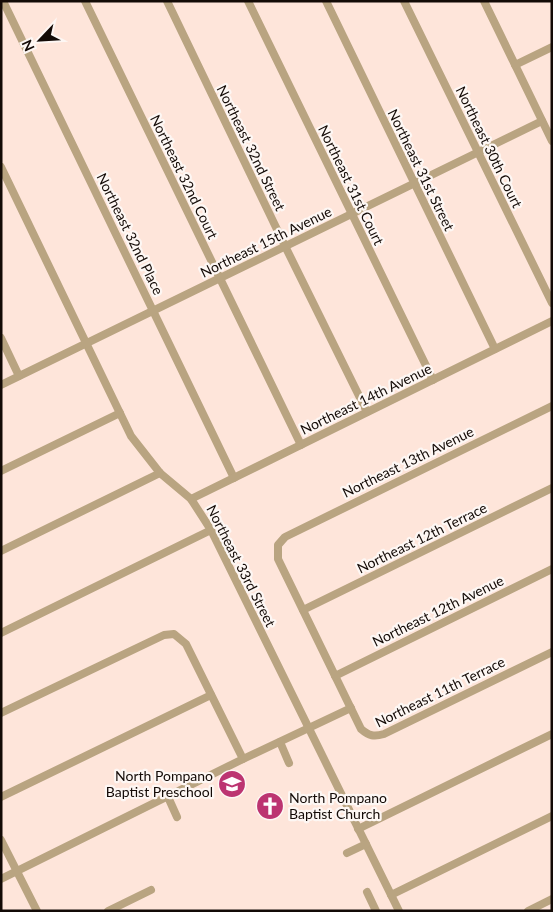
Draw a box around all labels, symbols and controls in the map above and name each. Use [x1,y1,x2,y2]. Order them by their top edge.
north arrow [15,15,65,65]
text: N [18,37,38,54]
street label: Northeast 32nd Street [214,82,289,213]
street label: Northeast 30th Court [453,83,526,210]
street label: Northeast 31st Street [385,106,458,233]
street label: Northeast 32nd Court [147,112,222,242]
street label: Northeast 31st Court [315,122,388,248]
street label: Northeast 32nd Place [94,170,167,297]
street label: Northeast 15th Avenue [197,202,334,281]
street label: Northeast 14th Avenue [297,359,434,438]
street label: Northeast 13th Avenue [339,422,476,501]
street label: Northeast 12th Terrace [354,499,490,576]
street label: Northeast 33rd Street [203,502,280,630]
street label: Northeast 12th Avenue [369,571,506,650]
street label: Northeast 11th Terrace [372,653,508,730]
place label: North Pompano Baptist Preschool [106,767,213,800]
school or university icon: North Pompano Baptist Preschool [217,769,247,799]
place label: North Pompano Baptist Church [289,789,387,822]
church icon: North Pompano Baptist Church [255,791,285,821]

